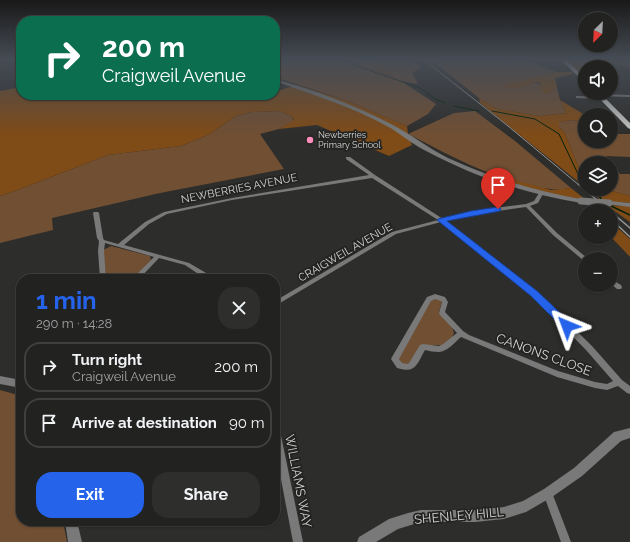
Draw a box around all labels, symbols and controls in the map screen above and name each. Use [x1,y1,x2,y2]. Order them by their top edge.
north arrow [578,12,618,52]
map controls [578,12,618,292]
text: 200 m [102,31,185,64]
icon: right [36,32,88,84]
button: sound [578,60,618,100]
text: Craigweil Avenue [102,65,246,86]
button: search [578,108,618,148]
place label: Newberries Primary School [318,130,381,150]
marker: Newberries Primary School [305,135,315,145]
button: layers [578,156,618,196]
pin [481,168,515,209]
street label: NEWBERRIES AVENUE [180,171,299,206]
icon: arrive [487,174,509,196]
button: + [578,204,618,244]
street label: CRAIGWEIL AVENUE [296,220,395,285]
button: − [578,252,618,292]
text: 1 min [36,286,97,315]
button: close [218,287,260,329]
position arrow [546,305,588,347]
text: 290 m · 14:28 [36,316,112,331]
street label: CANONS CLOSE [494,330,594,379]
text: Turn right [72,351,142,369]
icon: right [38,356,60,378]
text: 200 m [214,358,258,376]
text: Craigweil Avenue [72,369,176,384]
icon: arrive [38,412,60,434]
text: Arrive at destination [72,414,217,432]
text: 90 m [229,414,265,432]
street label: WILLIAMS WAY [282,433,315,530]
button: Exit [36,472,144,518]
button: Share [152,472,260,518]
street label: SHENLEY HILL [413,504,505,527]

